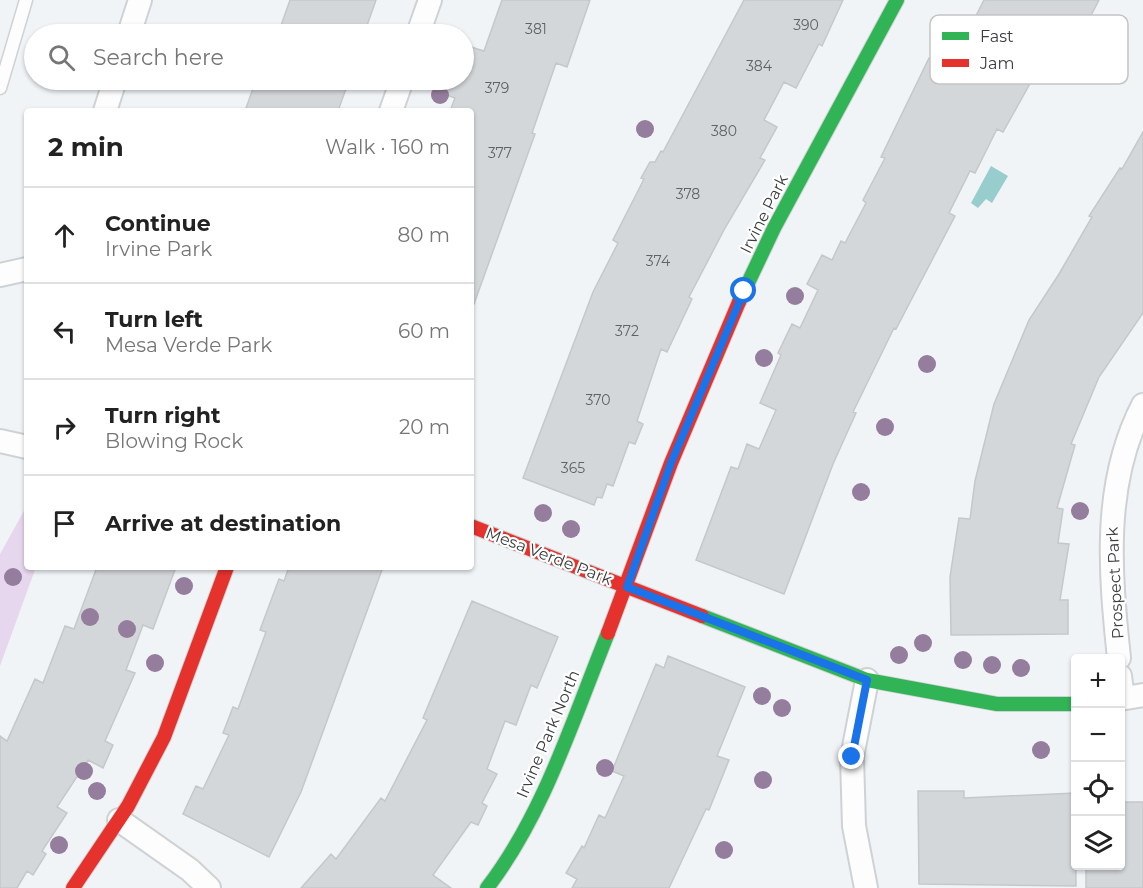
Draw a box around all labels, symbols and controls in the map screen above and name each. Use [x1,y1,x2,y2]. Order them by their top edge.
legend [930,15,1128,84]
house number: 390 [793,16,819,34]
house number: 381 [525,20,547,38]
search box [24,24,474,90]
text: Fast [980,27,1014,46]
icon: search [45,41,78,74]
text: Search here [93,44,224,71]
text: Jam [979,54,1014,73]
house number: 384 [746,57,773,75]
house number: 379 [485,79,509,97]
house number: 380 [711,122,737,140]
text: 2 min [48,131,124,163]
text: Walk · 160 m [325,135,450,159]
house number: 377 [488,144,512,162]
street label: Irvine Park [736,171,792,256]
house number: 378 [676,185,700,203]
text: Continue [105,210,211,237]
icon: ahead [48,219,81,252]
text: 80 m [398,223,450,247]
text: Irvine Park [105,237,212,261]
house number: 374 [646,252,671,270]
route start [730,277,756,303]
text: Turn left [105,306,203,333]
icon: left [48,315,81,348]
text: 60 m [398,319,450,343]
house number: 372 [615,322,639,340]
text: Mesa Verde Park [105,333,272,357]
house number: 370 [586,391,610,409]
text: Turn right [105,402,220,429]
icon: right [48,411,81,444]
text: 20 m [399,415,450,439]
text: Blowing Rock [105,429,243,453]
house number: 365 [561,459,585,477]
icon: arrive [48,507,81,540]
text: Arrive at destination [105,510,341,537]
street label: Mesa Verde Park [483,523,615,589]
street label: Prospect Park [1103,526,1127,639]
map controls [1071,654,1125,870]
button: + [1071,654,1125,708]
street label: Irvine Park North [513,667,583,801]
button: − [1071,708,1125,762]
route end [838,743,864,769]
button: locate [1071,762,1125,816]
button: layers [1071,816,1125,870]

